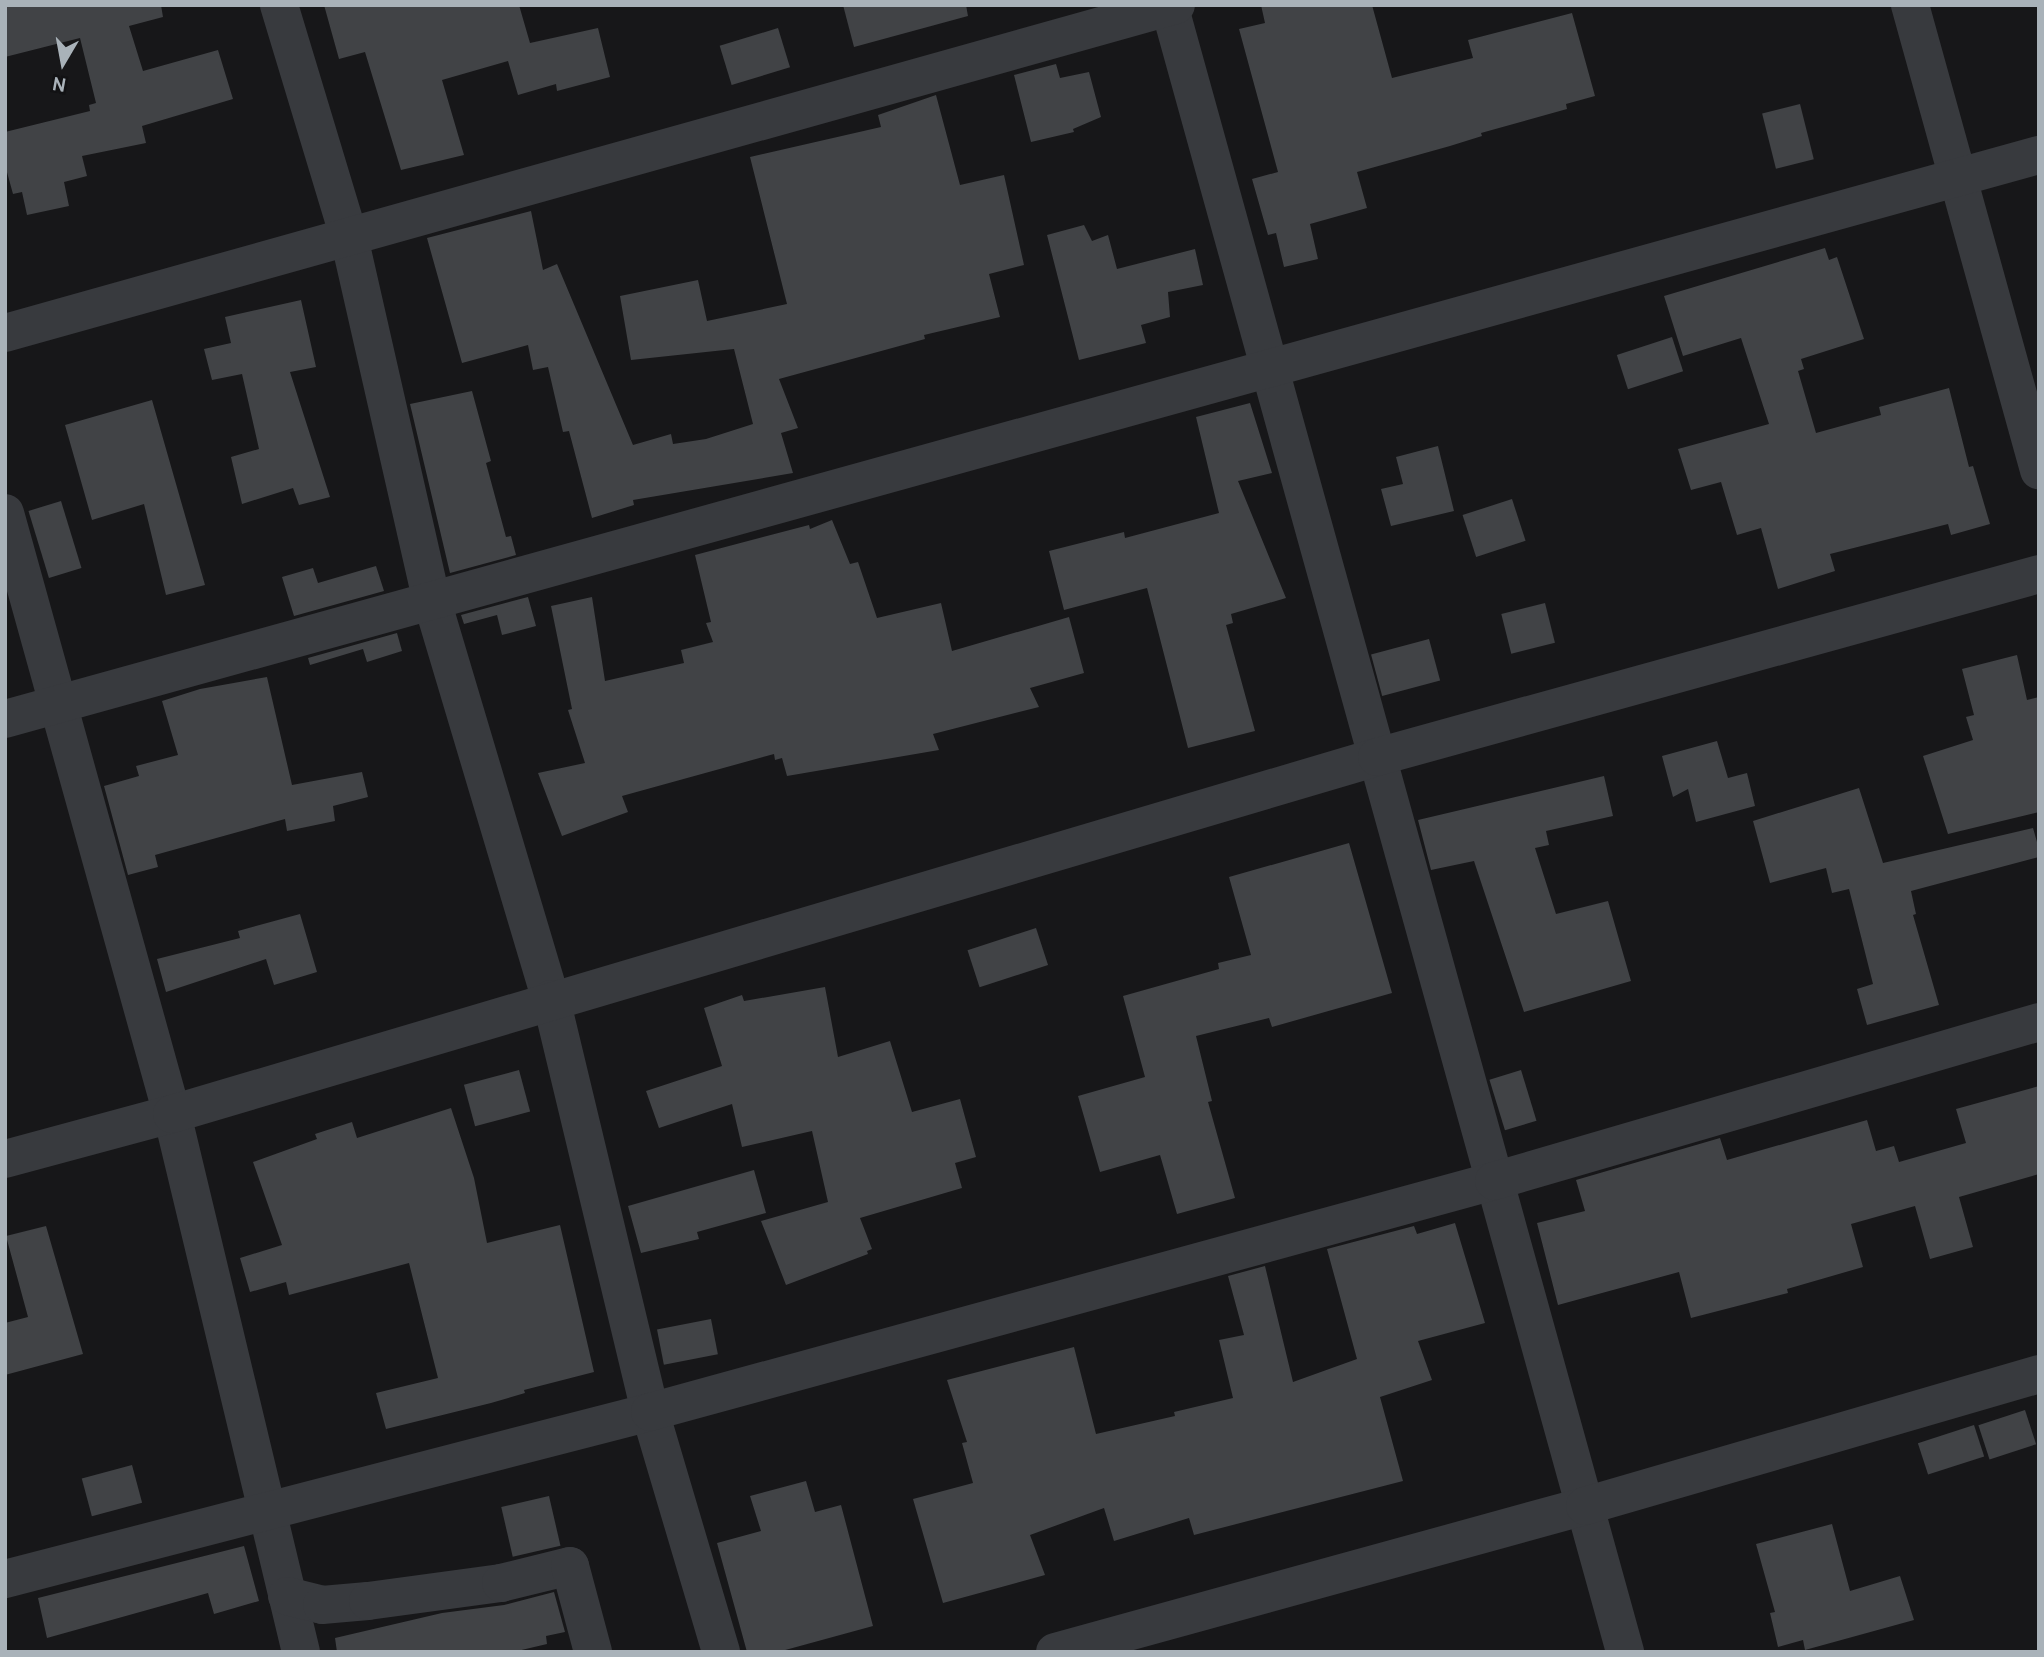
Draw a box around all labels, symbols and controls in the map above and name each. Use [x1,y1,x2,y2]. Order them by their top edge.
north arrow [28,28,98,98]
text: N [51,72,68,97]

